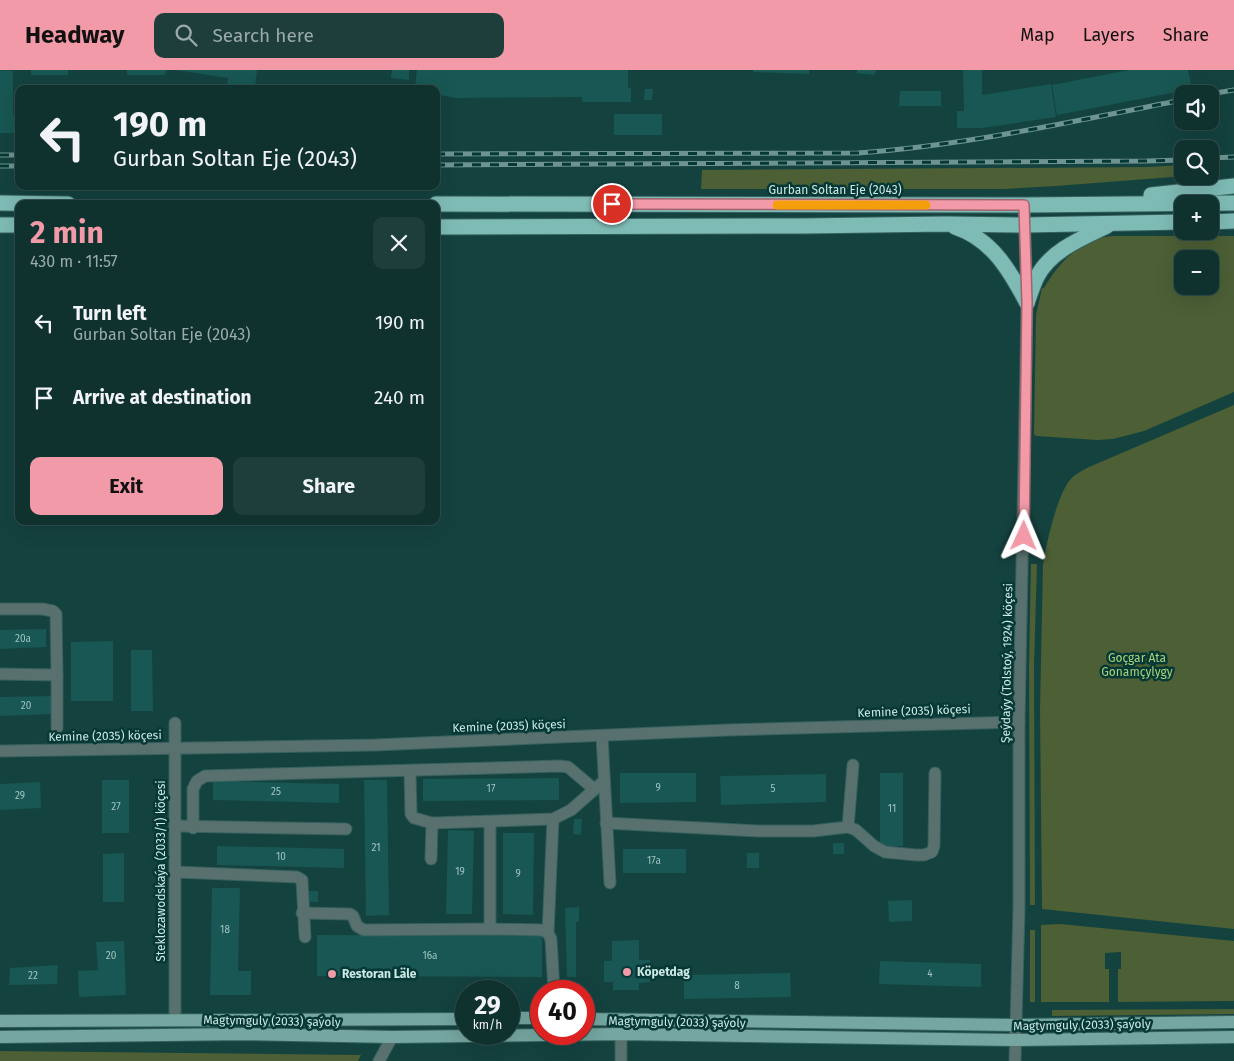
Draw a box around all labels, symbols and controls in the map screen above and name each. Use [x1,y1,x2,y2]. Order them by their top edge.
search box [154,13,504,58]
text: Headway [25,21,124,49]
icon: search [172,21,200,49]
text: Search here [212,24,314,47]
text: Map [1020,24,1055,46]
text: Layers [1083,24,1135,46]
text: Share [1163,24,1209,46]
map controls [1174,85,1219,295]
button: sound [1174,85,1219,130]
text: 190 m [113,103,207,145]
icon: left [30,105,95,170]
button: search [1174,140,1219,185]
text: Gurban Soltan Eje (2043) [113,145,357,172]
pin [591,183,633,225]
street label: Gurban Soltan Eje (2043) [768,183,902,197]
icon: arrive [598,190,626,218]
button: + [1174,195,1219,240]
text: 2 min [30,215,104,251]
button: close [373,217,425,269]
button: − [1174,250,1219,295]
text: 430 m · 11:57 [30,252,118,271]
text: Turn left [73,302,147,325]
icon: left [30,309,58,337]
text: 190 m [375,311,425,334]
text: Gurban Soltan Eje (2043) [73,325,250,344]
icon: arrive [30,384,58,412]
text: Arrive at destination [73,386,252,409]
text: 240 m [374,386,425,409]
button: Exit [30,457,223,515]
button: Share [233,457,425,515]
position arrow [997,509,1049,561]
street label: Şeýdaýy (Tolstoý, 1924) köçesi [999,583,1015,743]
house number: 20a [15,633,31,645]
park label: Goçgar Ata Gonamçylygy [1101,651,1173,679]
house number: 20 [21,700,32,712]
street label: Kemine (2035) köçesi [857,702,971,720]
street label: Kemine (2035) köçesi [452,717,566,735]
street label: Kemine (2035) köçesi [48,728,162,744]
street label: Steklozawodskaýa (2033/1) köçesi [154,780,168,962]
house number: 9 [655,782,661,794]
house number: 17 [487,783,496,795]
house number: 5 [770,783,776,795]
house number: 25 [271,786,281,798]
house number: 29 [15,790,25,802]
house number: 27 [111,801,121,813]
house number: 11 [888,803,896,815]
house number: 21 [371,842,381,854]
house number: 10 [276,851,286,863]
house number: 17a [647,855,661,867]
house number: 19 [455,866,465,878]
house number: 9 [515,868,521,880]
house number: 18 [220,924,230,936]
house number: 20 [106,950,117,962]
house number: 16а [422,950,438,962]
place label: Köpetdag [637,965,690,979]
marker: Köpetdag [621,966,633,978]
place label: Restoran Läle [342,967,417,981]
marker: Restoran Läle [326,968,338,980]
house number: 4 [927,968,933,980]
house number: 22 [28,970,38,982]
speed limit sign: 40 [530,980,595,1045]
house number: 8 [734,980,740,992]
text: 29 [474,991,501,1021]
street label: Magtymguly (2033) şaýoly [203,1013,341,1029]
street label: Magtymguly (2033) şaýoly [608,1014,746,1030]
street label: Magtymguly (2033) şaýoly [1013,1017,1151,1033]
text: km/h [473,1018,502,1032]

